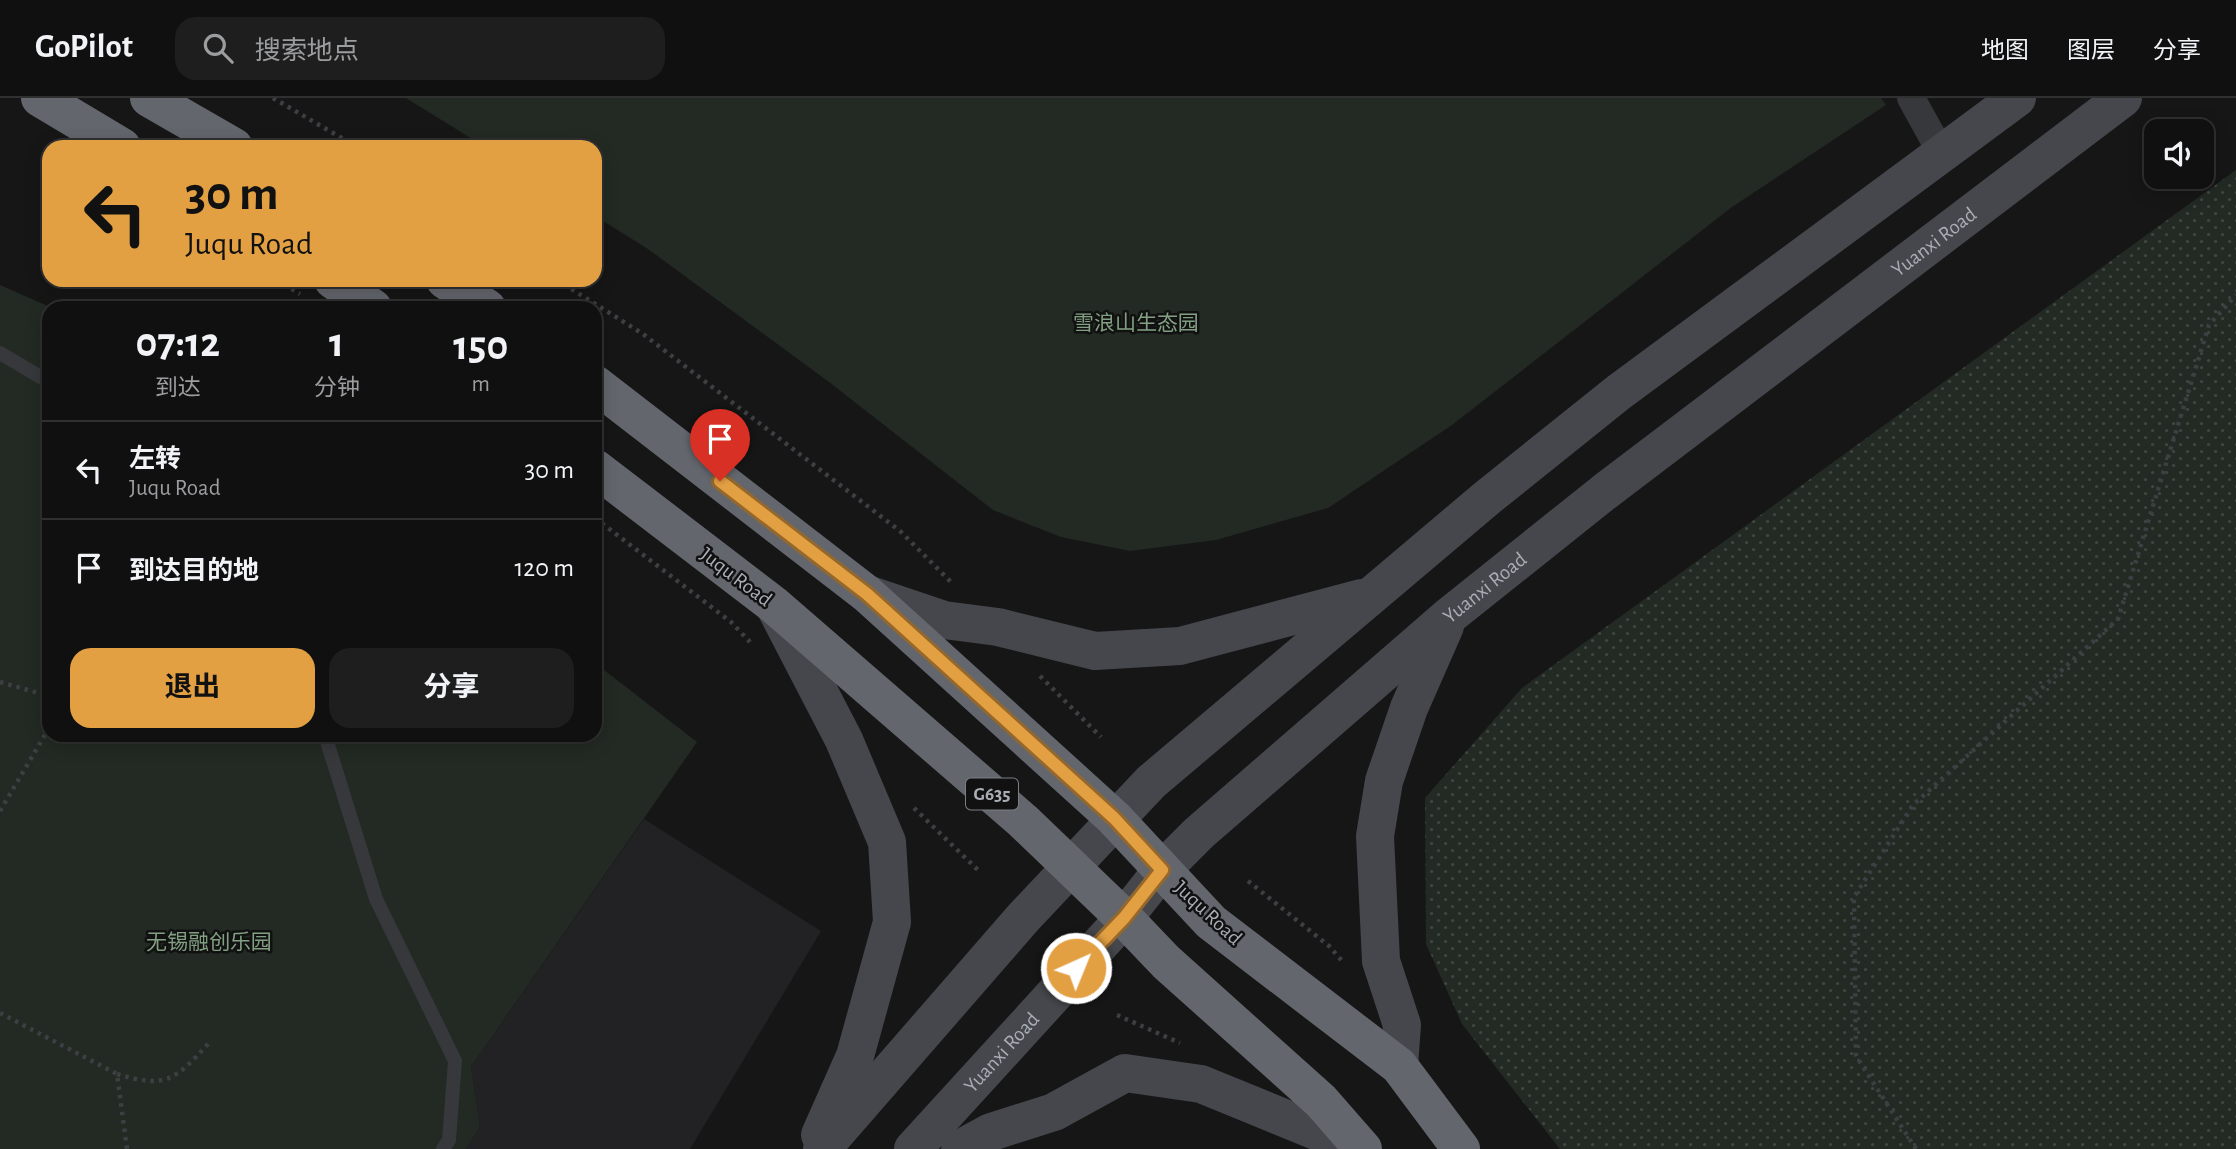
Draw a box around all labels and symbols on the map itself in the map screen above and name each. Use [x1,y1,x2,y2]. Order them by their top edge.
street label: Yuanxi Road [1888,203,1980,280]
park label: 雪浪山生态园 [1073,312,1199,334]
pin [690,409,750,481]
street label: Juqu Road [696,543,776,611]
street label: Yuanxi Road [1439,548,1530,627]
road number: G635 [966,778,1018,810]
street label: Juqu Road [1170,877,1246,949]
park label: 无锡融创乐园 [146,931,272,953]
position arrow [1039,931,1113,1005]
street label: Yuanxi Road [960,1008,1043,1096]

